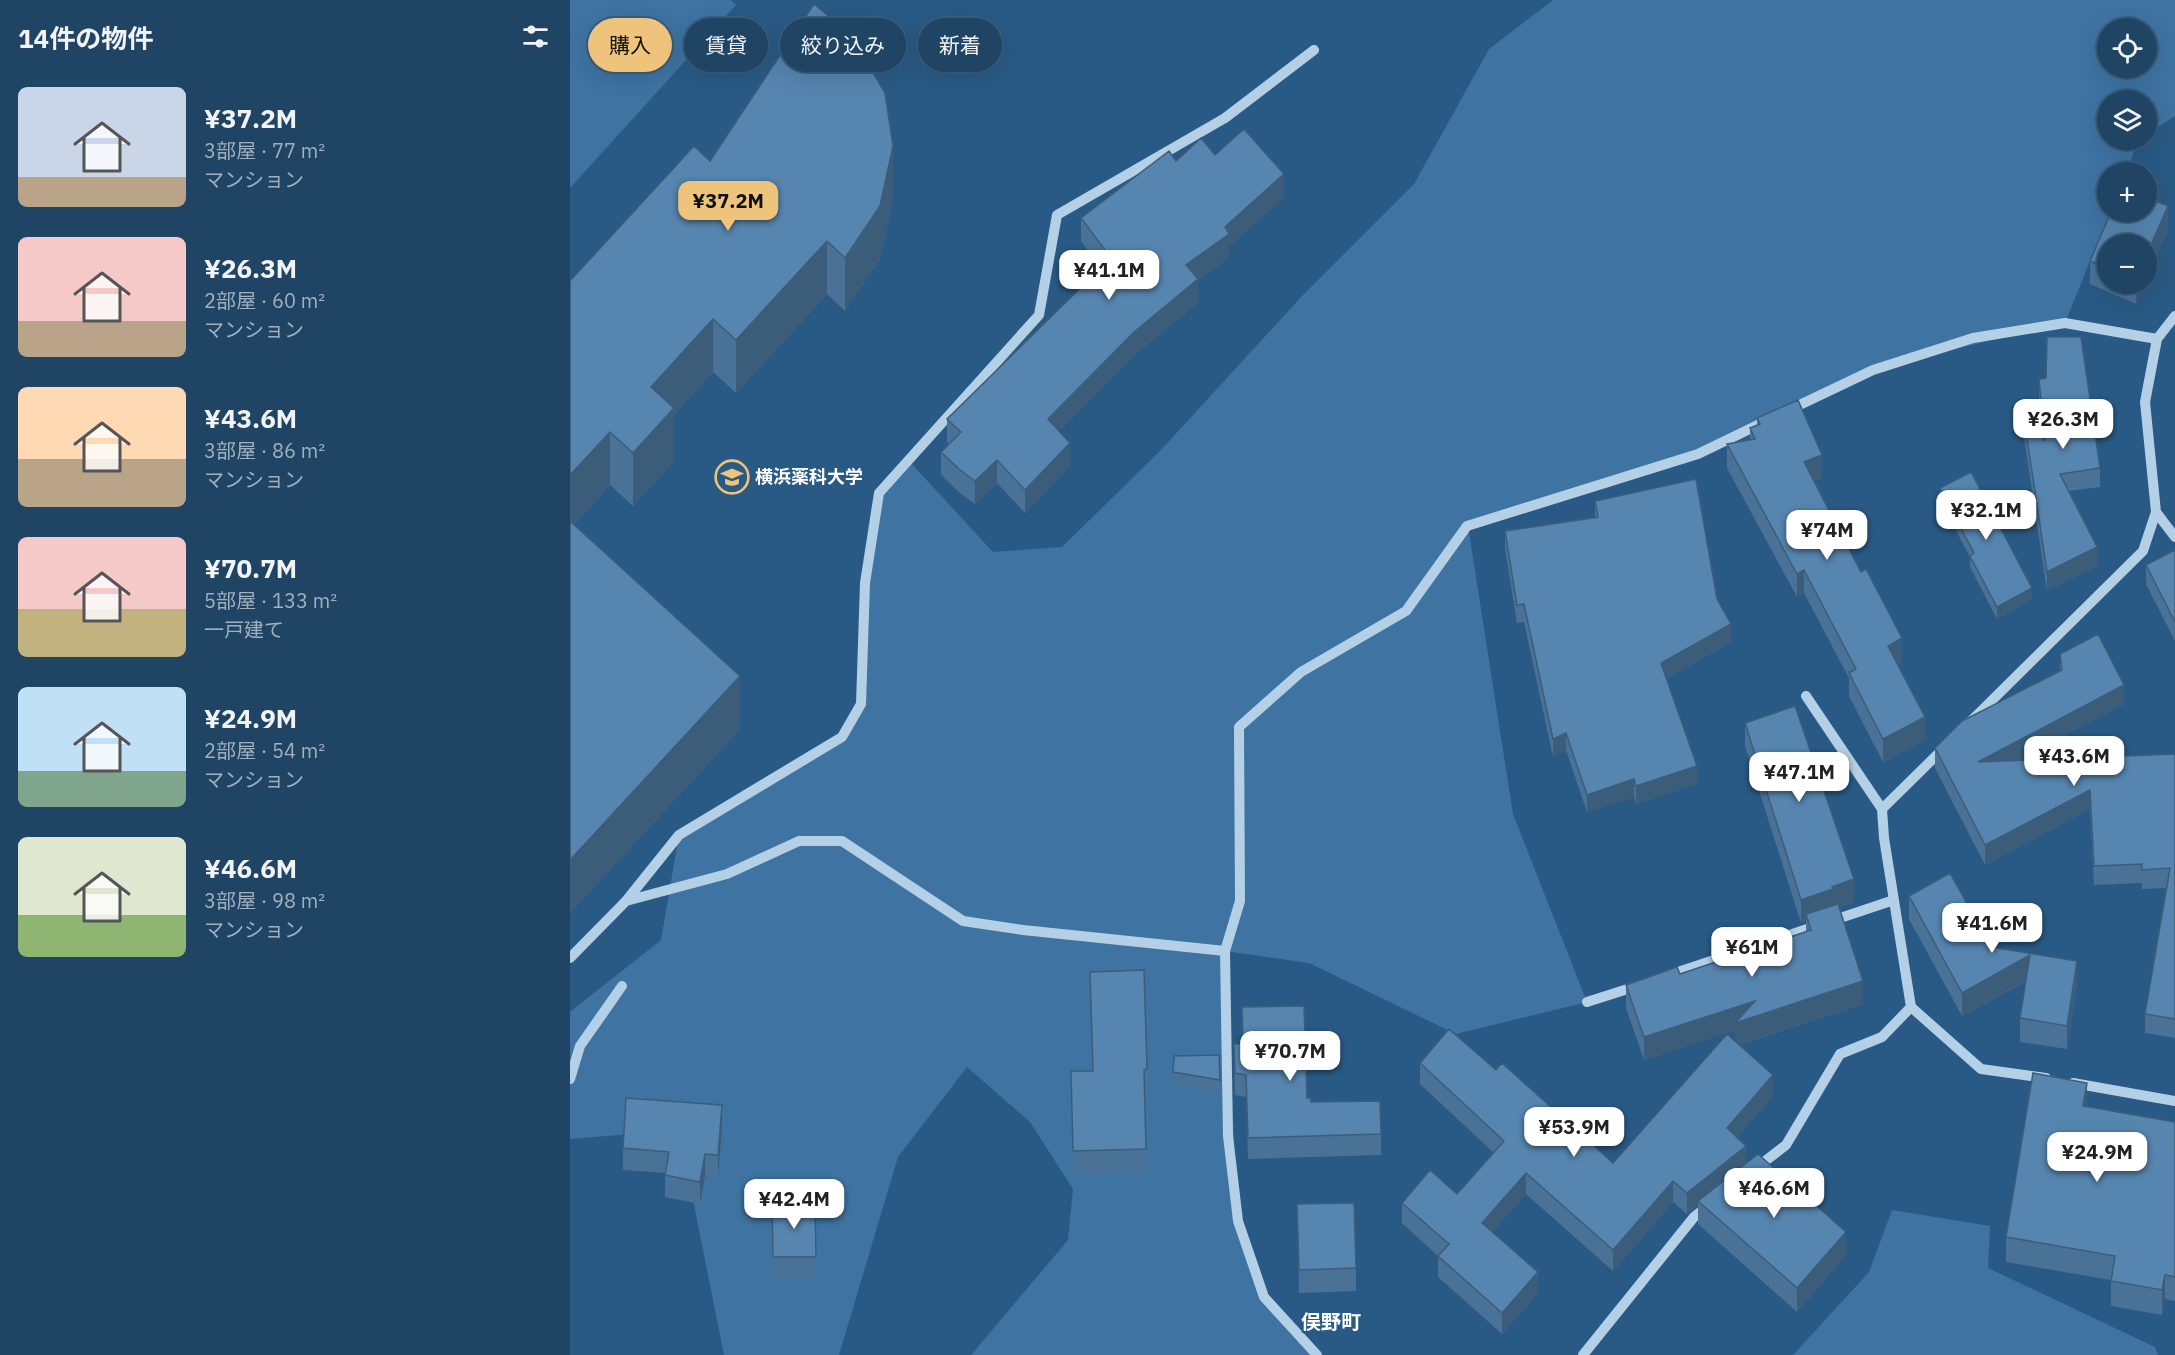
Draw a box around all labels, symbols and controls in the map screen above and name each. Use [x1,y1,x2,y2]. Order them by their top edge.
chip: 購入 [588,18,672,72]
chip: 賃貸 [684,18,768,72]
chip: 絞り込み [780,18,906,72]
chip: 新着 [918,18,1002,72]
map controls [2097,18,2157,294]
button: locate [2097,18,2157,78]
icon: filters [519,20,552,53]
text: 14件の物件 [18,21,153,55]
button: layers [2097,90,2157,150]
text: ¥37.2M [204,101,297,135]
icon: home [66,111,138,183]
text: 3部屋 · 77 m² [204,137,325,164]
button: + [2097,162,2157,222]
text: マンション [204,166,304,193]
pin: ¥37.2M [679,181,777,232]
text: ¥37.2M [692,187,764,214]
button: − [2097,234,2157,294]
pin: ¥41.1M [1060,250,1158,301]
text: ¥26.3M [204,251,297,285]
text: ¥41.1M [1073,256,1145,283]
icon: home [66,261,138,333]
text: 2部屋 · 60 m² [204,287,325,314]
text: マンション [204,316,304,343]
pin: ¥26.3M [2014,399,2112,450]
text: ¥43.6M [204,401,297,435]
text: ¥26.3M [2027,405,2099,432]
icon: home [66,411,138,483]
text: 3部屋 · 86 m² [204,437,325,464]
school or university icon: 横浜薬科大学 [714,459,750,495]
place label: 横浜薬科大学 [755,465,863,488]
text: マンション [204,466,304,493]
pin: ¥32.1M [1937,490,2035,541]
text: ¥32.1M [1950,496,2022,523]
pin: ¥74M [1791,510,1863,561]
text: ¥74M [1800,516,1854,543]
text: ¥70.7M [204,551,297,585]
icon: home [66,561,138,633]
text: 5部屋 · 133 m² [204,587,337,614]
text: 一戸建て [204,616,284,643]
text: ¥24.9M [204,701,297,735]
icon: home [66,711,138,783]
pin: ¥43.6M [2025,736,2123,787]
text: 2部屋 · 54 m² [204,737,325,764]
text: ¥43.6M [2038,742,2110,769]
pin: ¥47.1M [1750,752,1848,803]
text: ¥47.1M [1763,758,1835,785]
text: マンション [204,766,304,793]
text: ¥46.6M [204,851,297,885]
icon: home [66,861,138,933]
text: 3部屋 · 98 m² [204,887,325,914]
pin: ¥41.6M [1943,903,2041,954]
text: ¥41.6M [1956,909,2028,936]
text: マンション [204,916,304,943]
pin: ¥61M [1716,927,1788,978]
text: ¥61M [1725,933,1779,960]
pin: ¥70.7M [1241,1031,1339,1082]
text: ¥70.7M [1254,1037,1326,1064]
pin: ¥53.9M [1525,1107,1623,1158]
text: ¥53.9M [1538,1113,1610,1140]
pin: ¥24.9M [2048,1132,2146,1183]
text: ¥24.9M [2061,1138,2133,1165]
pin: ¥46.6M [1725,1168,1823,1219]
text: ¥46.6M [1738,1174,1810,1201]
pin: ¥42.4M [745,1179,843,1230]
text: ¥42.4M [758,1185,830,1212]
district label: 俣野町 [1301,1308,1361,1335]

